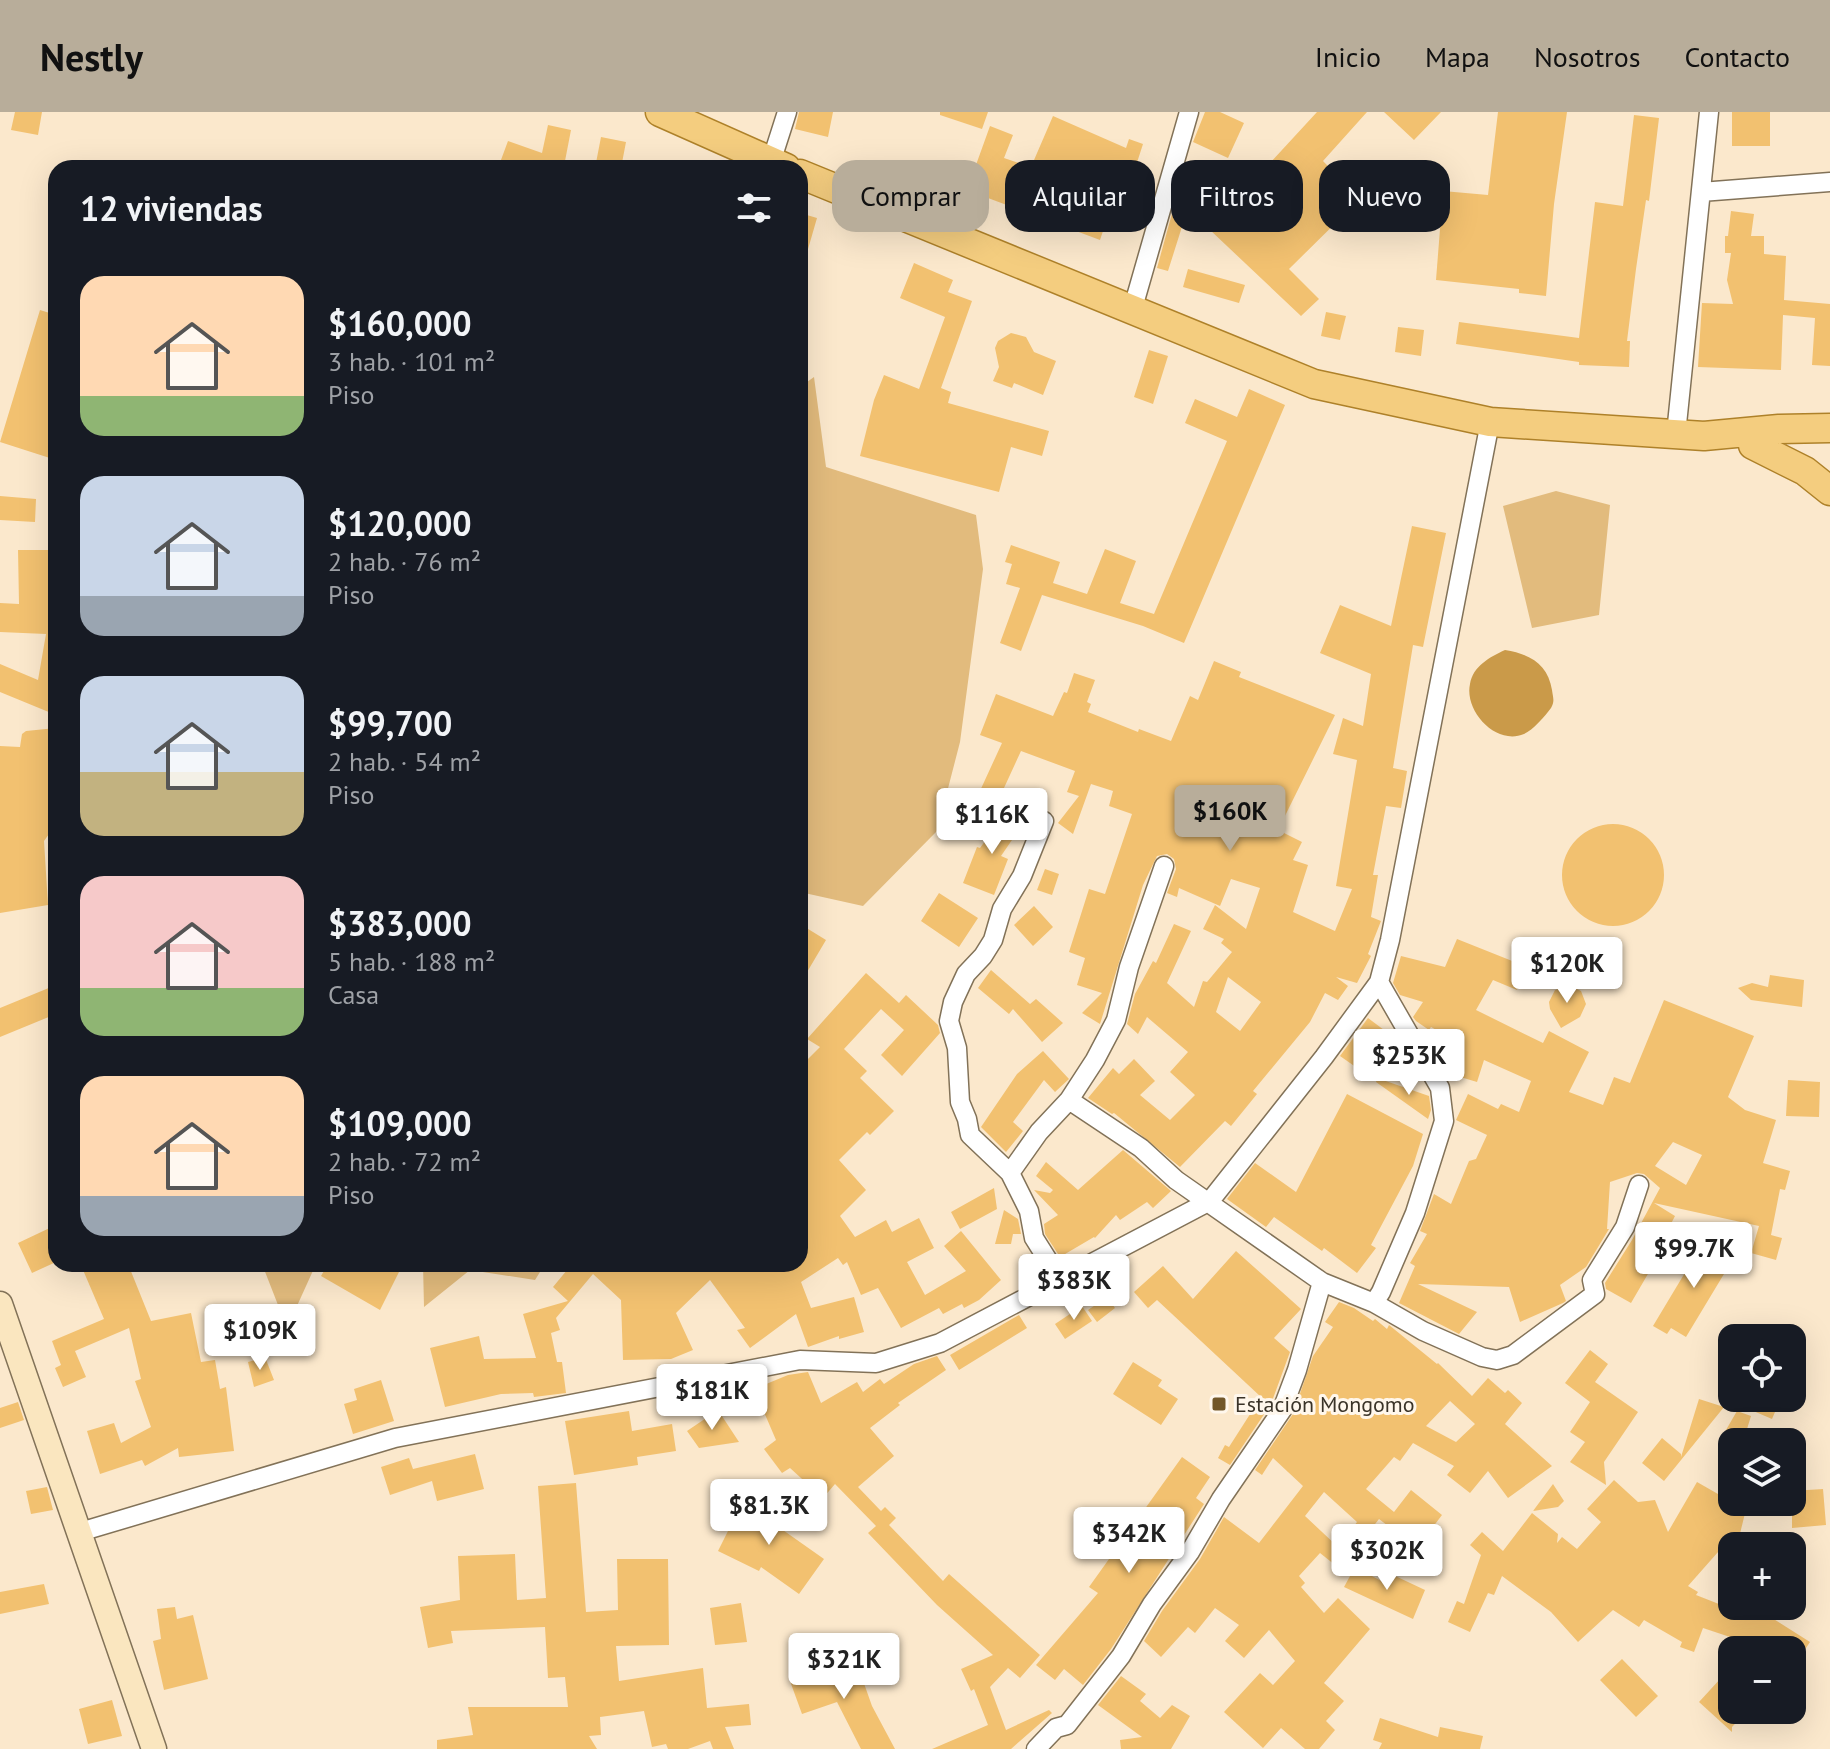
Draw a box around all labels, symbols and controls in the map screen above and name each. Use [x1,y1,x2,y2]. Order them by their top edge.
text: Nestly [40,32,143,81]
text: Inicio [1315,38,1381,75]
text: Mapa [1425,38,1490,75]
text: Nosotros [1534,38,1640,75]
text: Contacto [1684,38,1790,75]
chip: Comprar [832,160,989,232]
chip: Alquilar [1005,160,1155,232]
chip: Filtros [1171,160,1303,232]
chip: Nuevo [1319,160,1450,232]
text: 12 viviendas [80,186,263,230]
icon: filters [732,186,776,230]
text: $160,000 [328,301,472,345]
icon: home [144,308,240,404]
text: 3 hab. · 101 m² [328,345,495,378]
text: Piso [328,378,374,411]
text: $120,000 [328,501,472,545]
icon: home [144,508,240,604]
text: 2 hab. · 76 m² [328,545,481,578]
text: Piso [328,578,374,611]
text: $99,700 [328,701,452,745]
icon: home [144,708,240,804]
text: 2 hab. · 54 m² [328,745,481,778]
text: Piso [328,778,374,811]
pin: $160K [1174,785,1286,853]
pin: $116K [936,788,1048,856]
text: $160K [1192,794,1268,827]
text: $116K [954,797,1030,830]
text: $383,000 [328,901,472,945]
icon: home [144,908,240,1004]
pin: $120K [1511,937,1623,1005]
text: 5 hab. · 188 m² [328,945,495,978]
text: $120K [1529,946,1605,979]
text: Casa [328,978,379,1011]
pin: $253K [1353,1029,1465,1097]
text: $253K [1371,1038,1447,1071]
text: $109,000 [328,1101,472,1145]
icon: home [144,1108,240,1204]
text: 2 hab. · 72 m² [328,1145,481,1178]
text: Piso [328,1178,374,1211]
pin: $99.7K [1629,1222,1759,1290]
text: $99.7K [1653,1231,1735,1264]
pin: $383K [1018,1254,1130,1322]
text: $383K [1036,1263,1112,1296]
pin: $109K [204,1304,316,1372]
text: $109K [222,1313,298,1346]
map controls [1718,1324,1806,1724]
button: locate [1718,1324,1806,1412]
pin: $181K [656,1364,768,1432]
text: $181K [674,1373,750,1406]
place label: Estación Mongomo [1235,1390,1414,1418]
marker: Estación Mongomo [1210,1395,1228,1413]
button: layers [1718,1428,1806,1516]
pin: $81.3K [704,1479,834,1547]
text: $81.3K [728,1488,810,1521]
pin: $342K [1073,1507,1185,1575]
text: $342K [1091,1516,1167,1549]
pin: $302K [1331,1524,1443,1592]
button: + [1718,1532,1806,1620]
text: $302K [1349,1533,1425,1566]
pin: $321K [788,1633,900,1701]
button: − [1718,1636,1806,1724]
text: $321K [806,1642,882,1675]

